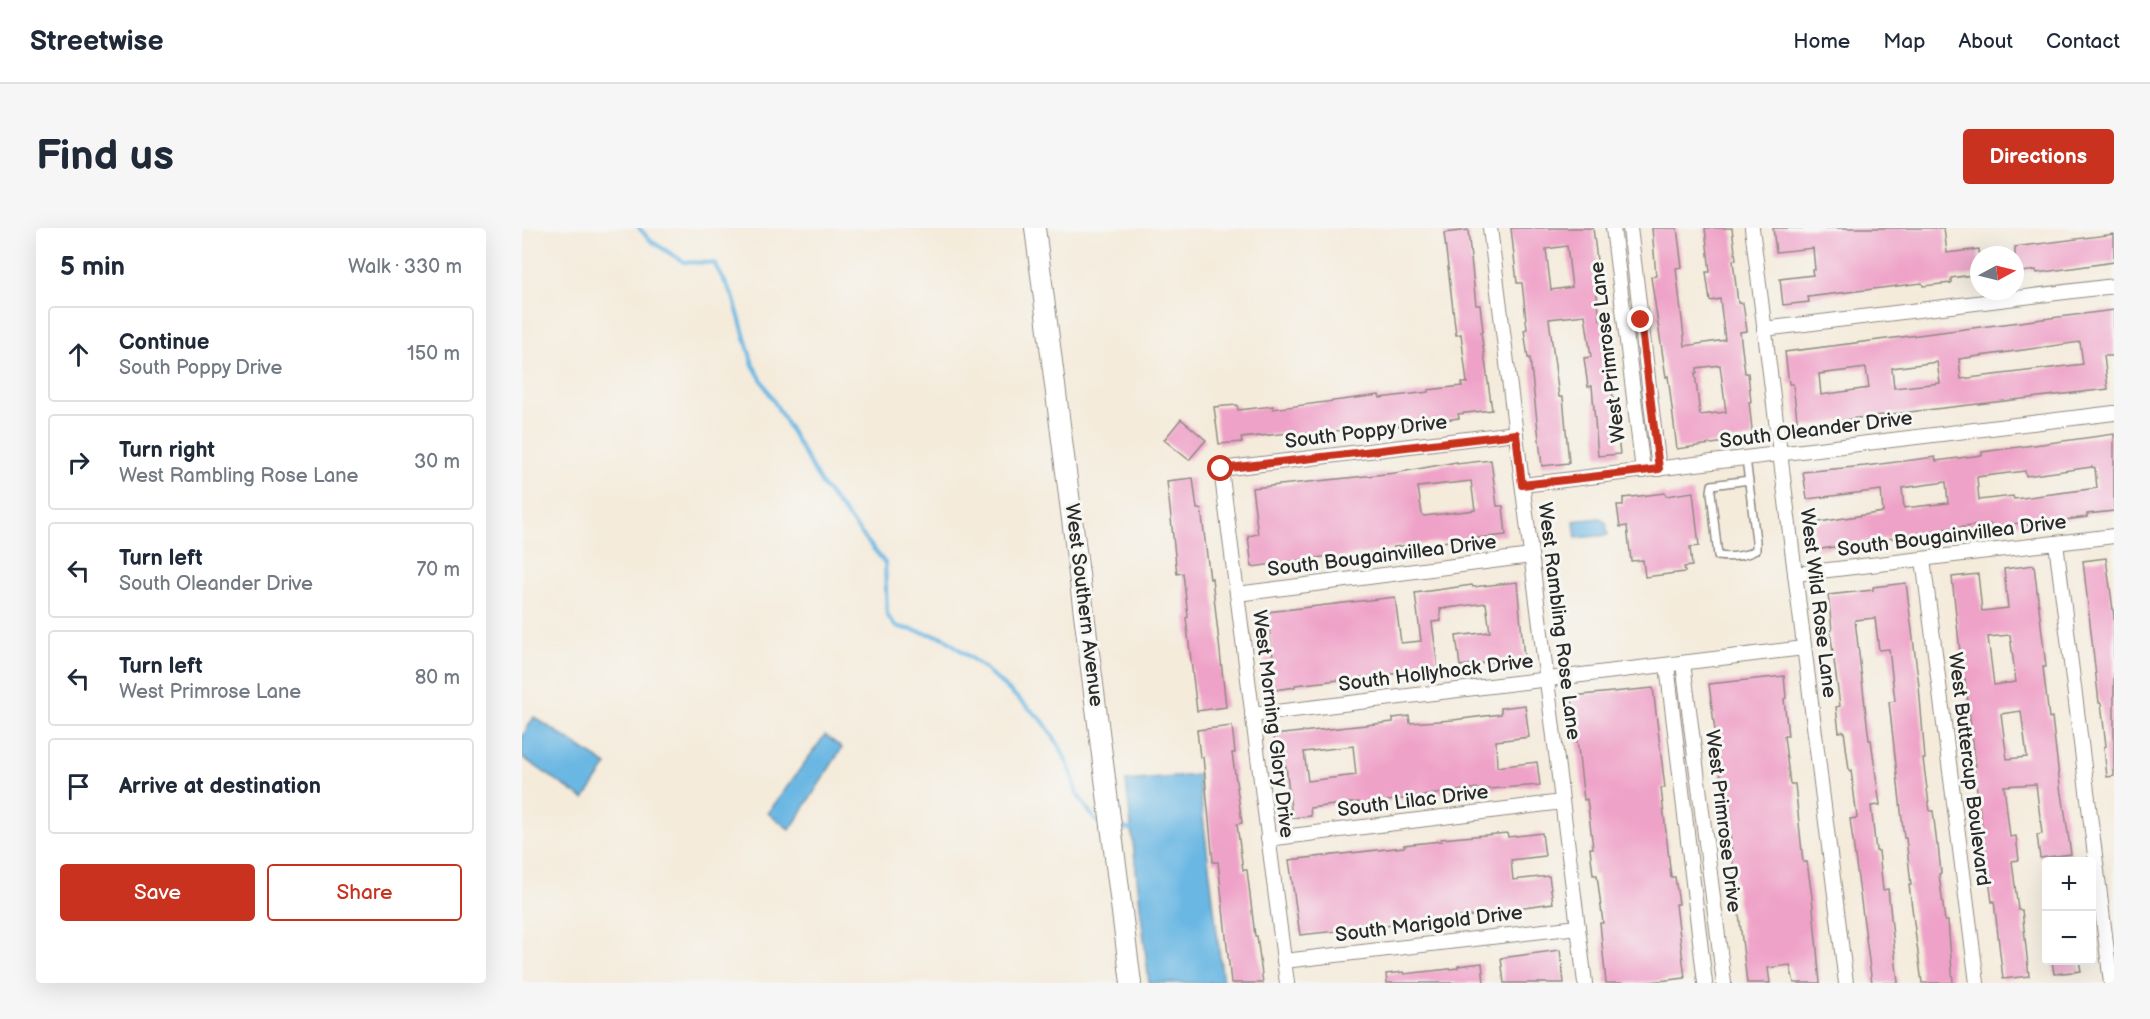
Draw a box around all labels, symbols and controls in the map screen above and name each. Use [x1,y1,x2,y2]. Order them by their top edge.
text: Streetwise [30,25,163,58]
text: Home [1793,29,1850,54]
text: Map [1883,29,1925,54]
text: About [1958,29,2013,54]
text: Contact [2046,29,2120,54]
button: Directions [1963,129,2114,184]
text: Find us [36,131,174,182]
north arrow [1970,246,2024,300]
text: 5 min [60,252,125,283]
text: Walk · 330 m [348,255,462,279]
street label: West Primrose Lane [1585,260,1631,444]
route end [1627,306,1653,332]
text: Continue [119,329,209,356]
icon: ahead [62,338,95,371]
text: 150 m [407,342,460,366]
text: South Poppy Drive [119,356,282,380]
street label: South Oleander Drive [1718,406,1914,454]
street label: South Poppy Drive [1284,410,1449,454]
text: Turn right [119,437,215,464]
icon: right [62,446,95,479]
text: 30 m [414,450,460,474]
route start [1207,455,1233,481]
text: West Rambling Rose Lane [119,464,358,488]
street label: West Rambling Rose Lane [1533,501,1586,741]
street label: West Southern Avenue [1060,502,1108,708]
street label: West Wild Rose Lane [1794,507,1842,699]
street label: South Bougainvillea Drive [1836,510,2068,562]
street label: South Bougainvillea Drive [1266,530,1498,582]
text: Turn left [119,545,203,572]
icon: left [62,554,95,587]
text: 70 m [416,558,460,582]
text: South Oleander Drive [119,572,313,596]
street label: West Morning Glory Drive [1247,609,1299,839]
street label: South Hollyhock Drive [1337,649,1535,697]
street label: West Buttercup Boulevard [1943,651,1995,887]
text: Turn left [119,653,203,680]
icon: left [62,662,95,695]
text: 80 m [415,666,460,690]
text: West Primrose Lane [119,680,301,704]
street label: West Primrose Drive [1700,728,1746,914]
icon: arrive [62,770,95,803]
text: Arrive at destination [119,773,321,800]
street label: South Lilac Drive [1336,780,1490,822]
map controls [2042,857,2096,965]
button: + [2042,857,2096,911]
button: Save [60,864,255,921]
button: Share [267,864,462,921]
street label: South Marigold Drive [1334,901,1524,947]
button: − [2042,911,2096,965]

